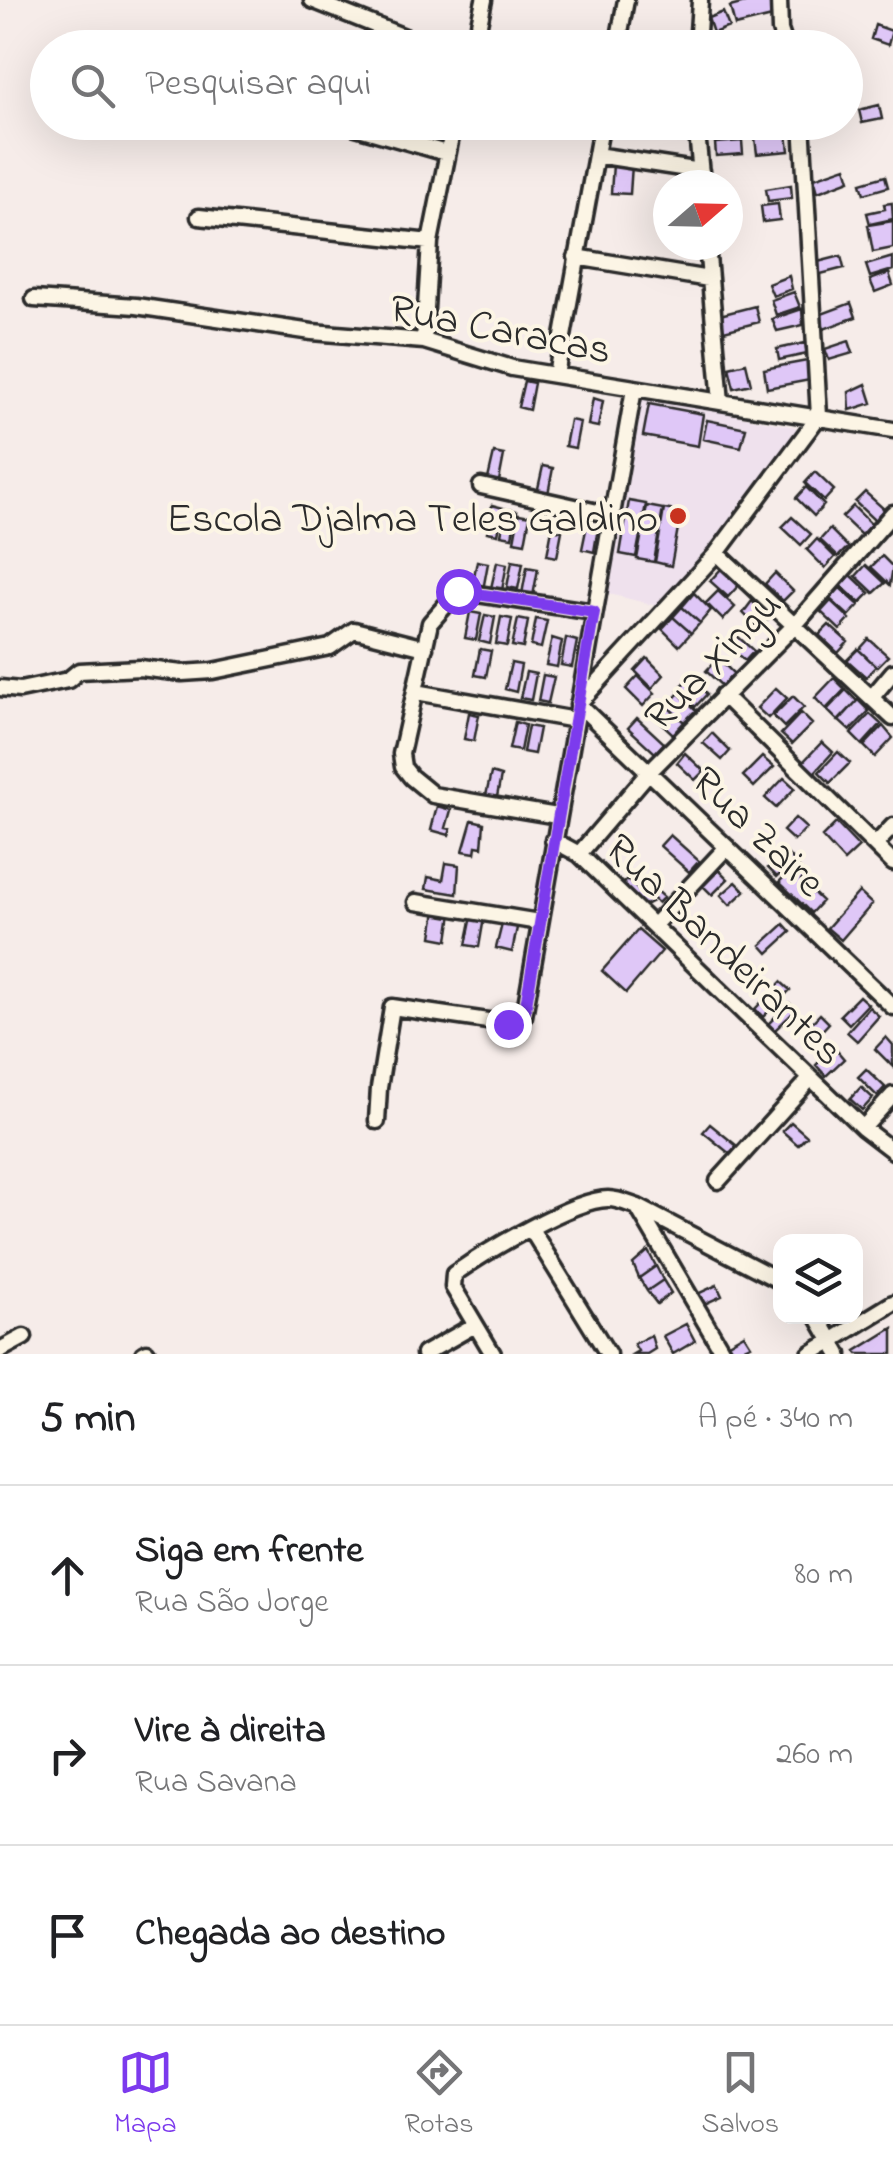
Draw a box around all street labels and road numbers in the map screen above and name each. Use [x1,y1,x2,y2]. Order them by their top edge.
street label: Rua Caracas [384,280,616,383]
street label: Rua Xingu [631,578,797,746]
street label: Rua Zaire [676,754,838,913]
street label: Rua Bandeirantes [589,821,857,1082]

